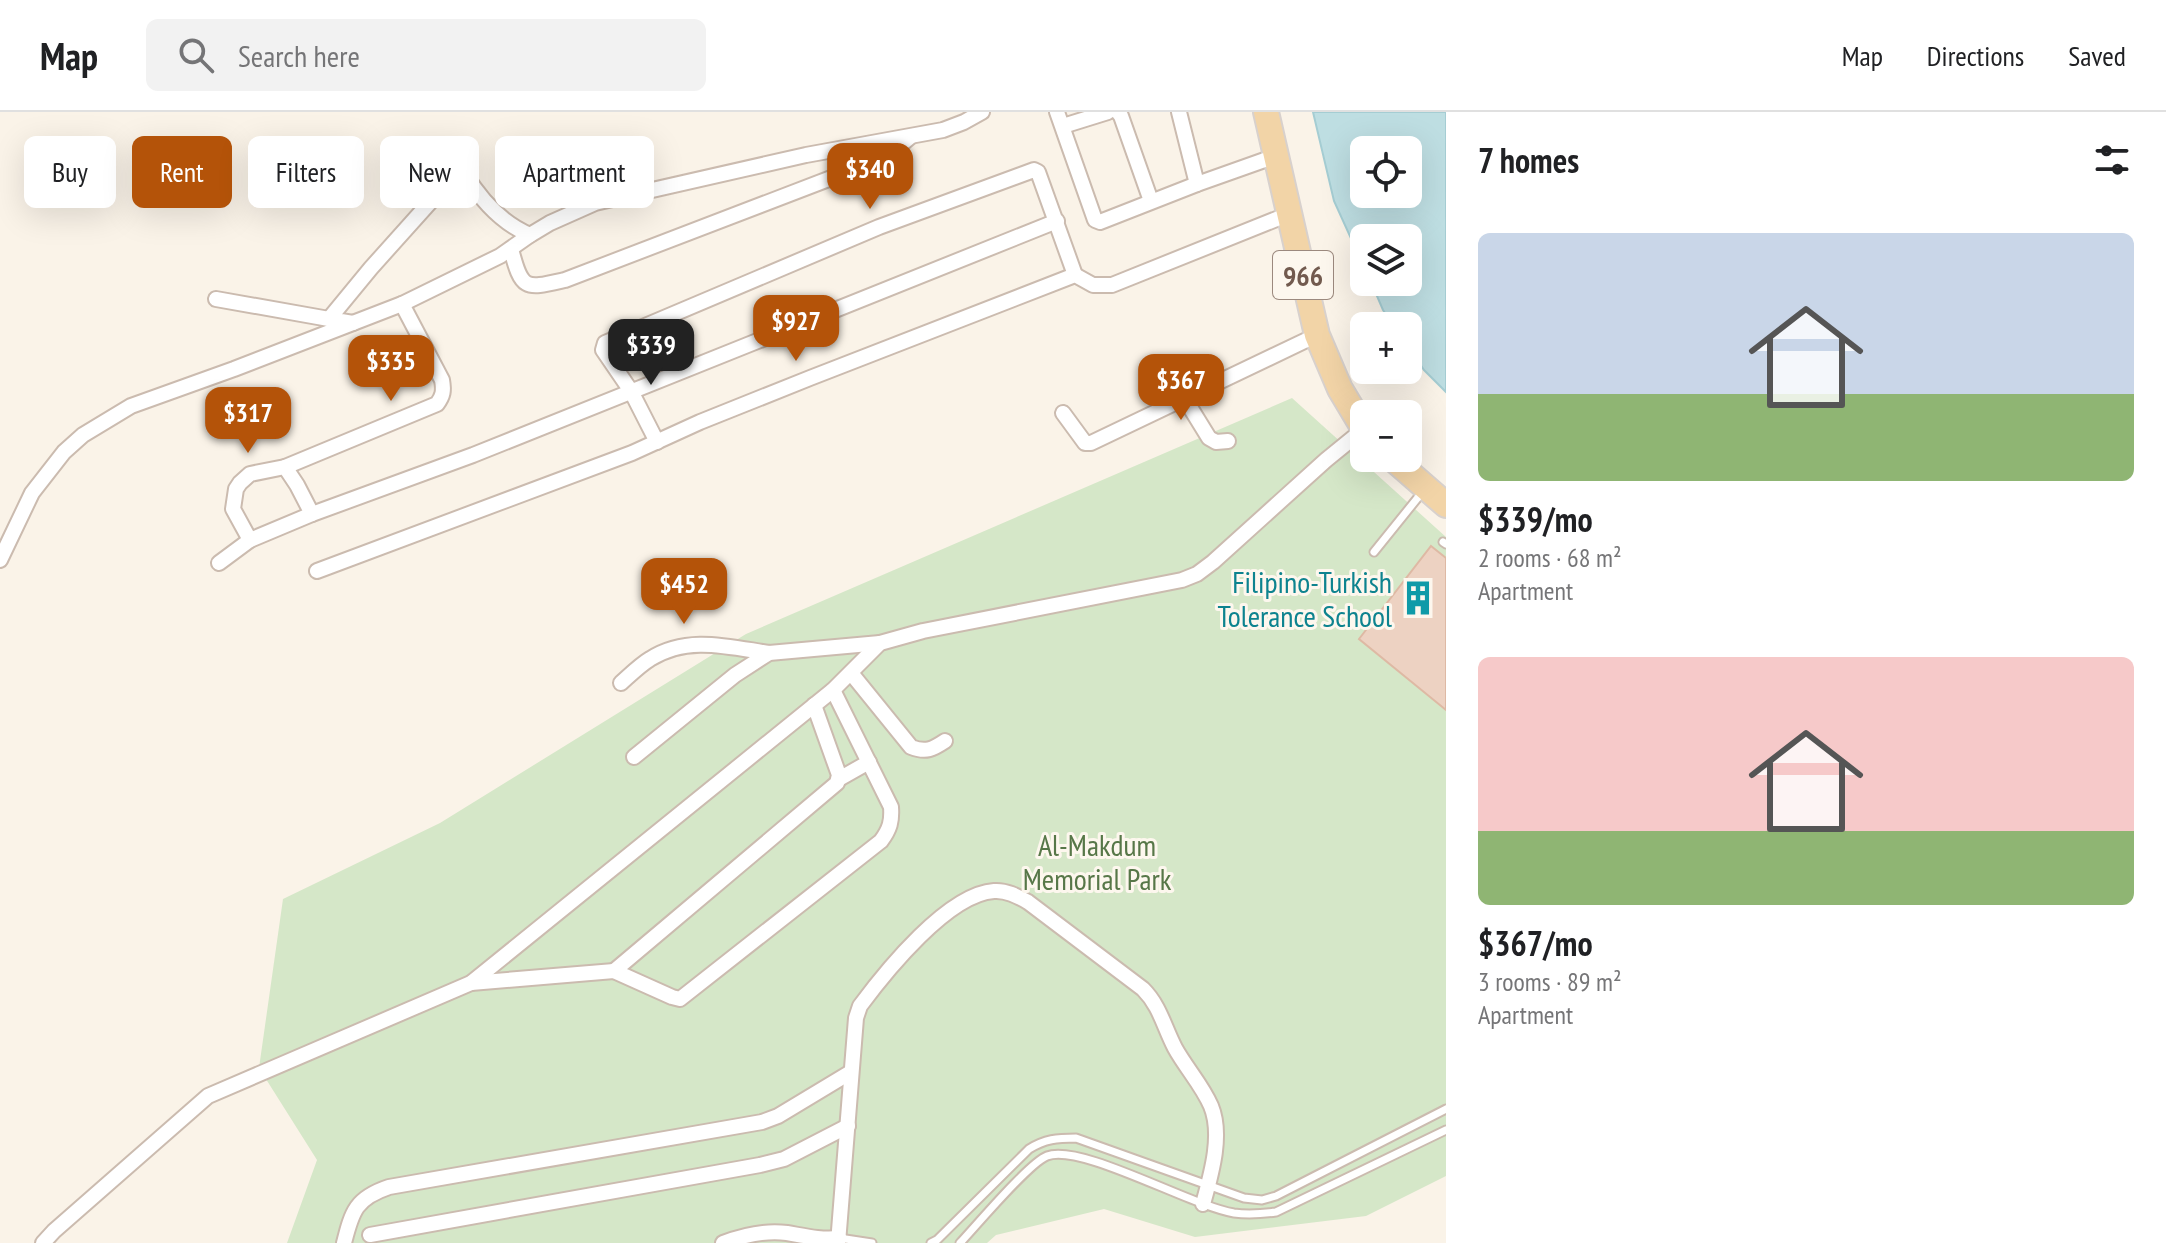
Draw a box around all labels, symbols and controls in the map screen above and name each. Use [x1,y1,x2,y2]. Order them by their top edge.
search box [146,19,706,91]
text: Map [40,31,98,80]
icon: search [174,33,218,77]
text: Search here [238,36,360,75]
text: Map [1842,37,1883,74]
text: Directions [1927,37,2024,74]
text: Saved [2068,37,2126,74]
chip: Buy [24,136,116,208]
chip: Rent [132,136,232,208]
chip: Filters [248,136,364,208]
chip: New [380,136,479,208]
chip: Apartment [495,136,654,208]
map controls [1350,136,1422,472]
button: locate [1350,136,1422,208]
text: 7 homes [1478,138,1579,182]
icon: filters [2090,138,2134,182]
pin: $340 [823,143,917,211]
text: $340 [845,152,895,185]
button: layers [1350,224,1422,296]
road number: 966 [1273,251,1333,299]
icon: home [1734,285,1878,429]
pin: $927 [749,295,843,363]
text: $927 [771,304,821,337]
button: + [1350,312,1422,384]
pin: $339 [604,319,698,387]
text: $339 [626,328,676,361]
pin: $335 [344,335,438,403]
text: $335 [366,344,416,377]
pin: $367 [1134,354,1228,422]
text: $367 [1156,363,1206,396]
pin: $317 [201,387,295,455]
text: $317 [223,396,273,429]
button: − [1350,400,1422,472]
text: $339/mo [1478,497,1593,541]
text: 2 rooms · 68 m² [1478,541,1622,574]
pin: $452 [637,558,731,626]
place label: Filipino-Turkish Tolerance School [1217,562,1392,635]
text: $452 [659,567,709,600]
text: Apartment [1478,574,1573,607]
building icon: Filipino-Turkish Tolerance School [1399,579,1437,617]
icon: home [1734,709,1878,853]
park label: Al-Makdum Memorial Park [1023,825,1172,898]
text: $367/mo [1478,921,1593,965]
text: 3 rooms · 89 m² [1478,965,1622,998]
text: Apartment [1478,998,1573,1031]

